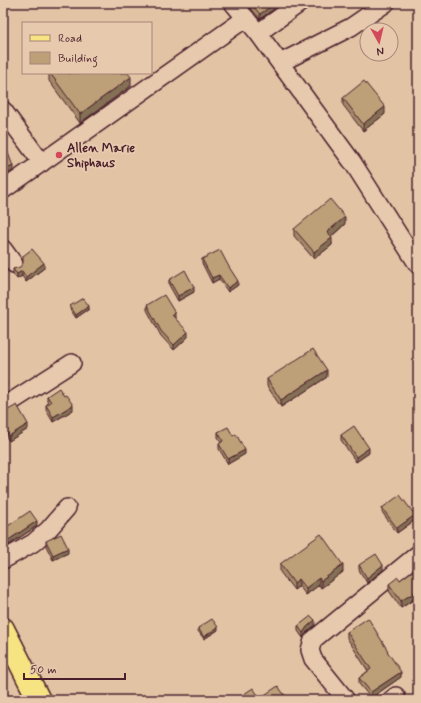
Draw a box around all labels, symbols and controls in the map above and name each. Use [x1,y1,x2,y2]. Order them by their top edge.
legend [22,22,152,74]
north arrow [359,22,399,62]
text: Road [58,31,82,47]
text: N [376,43,385,58]
text: Building [58,51,98,68]
place label: Allen Marie Shiphaus [67,140,135,172]
marker: Allen Marie Shiphaus [54,150,64,160]
scale bar [24,655,125,681]
text: 50 m [30,662,57,678]

